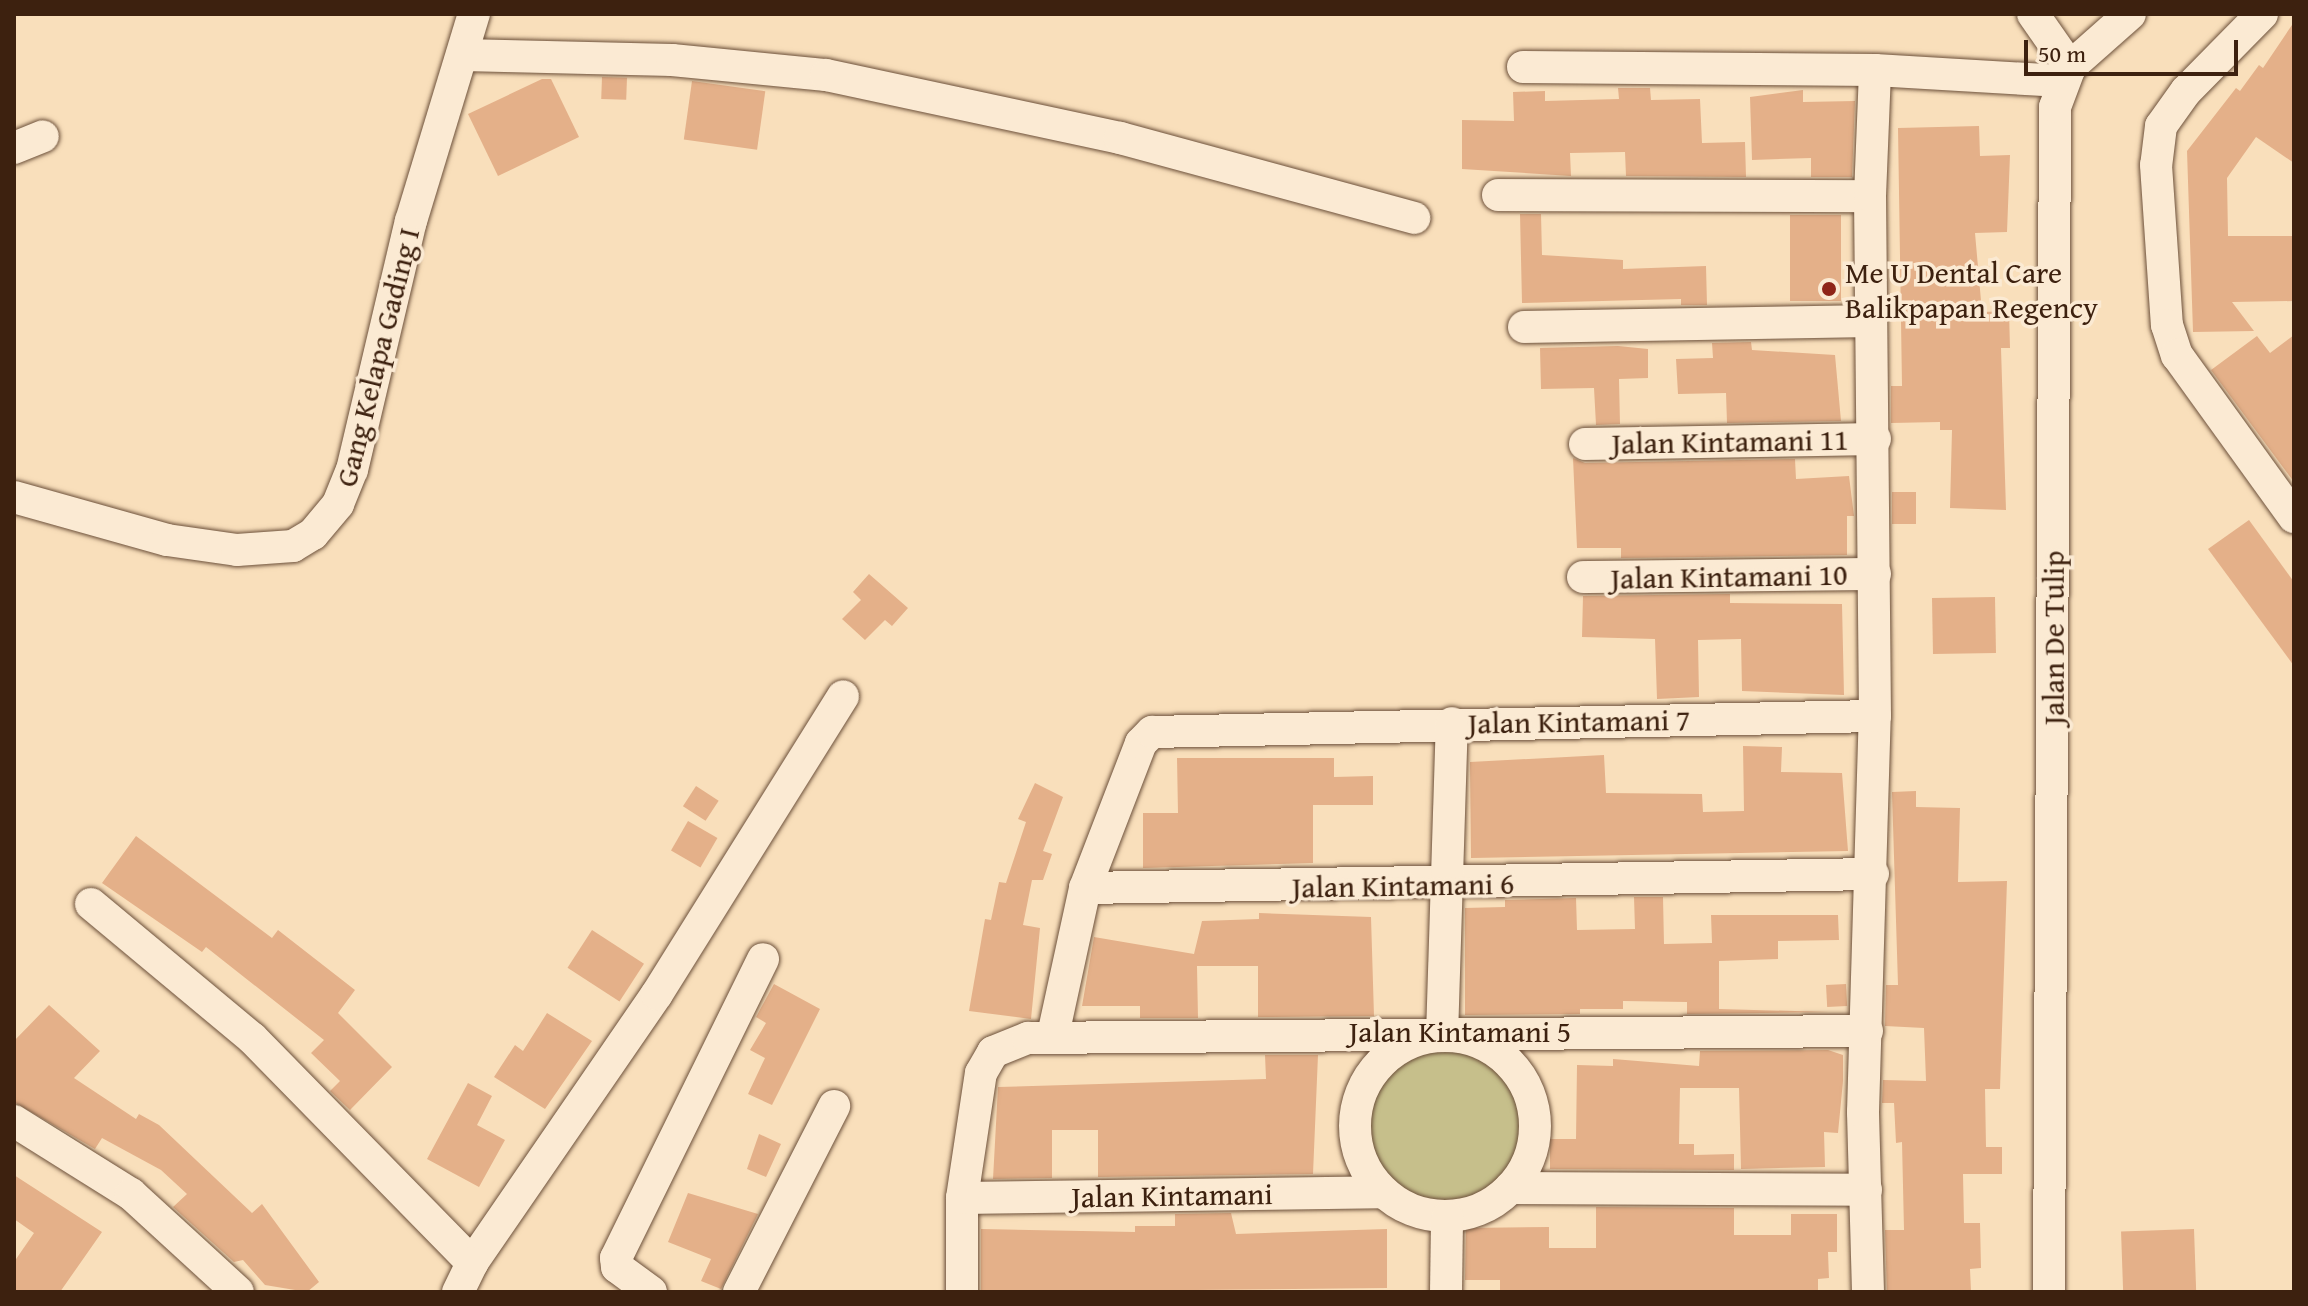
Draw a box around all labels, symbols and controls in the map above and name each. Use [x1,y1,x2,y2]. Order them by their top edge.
scale bar [2028,24,2242,74]
text: 50 m [2038,36,2086,71]
street label: Gang Kelapa Gading I [327,224,427,490]
place label: Me U Dental Care Balikpapan Regency [1845,254,2098,324]
marker: Me U Dental Care Balikpapan Regency [1820,280,1838,298]
street label: Jalan Kintamani 11 [1611,421,1849,461]
street label: Jalan De Tulip [2035,551,2071,725]
street label: Jalan Kintamani 10 [1610,556,1848,596]
street label: Jalan Kintamani 7 [1467,701,1691,741]
street label: Jalan Kintamani 6 [1291,865,1515,905]
street label: Jalan Kintamani 5 [1349,1013,1571,1049]
street label: Jalan Kintamani [1071,1175,1273,1215]

